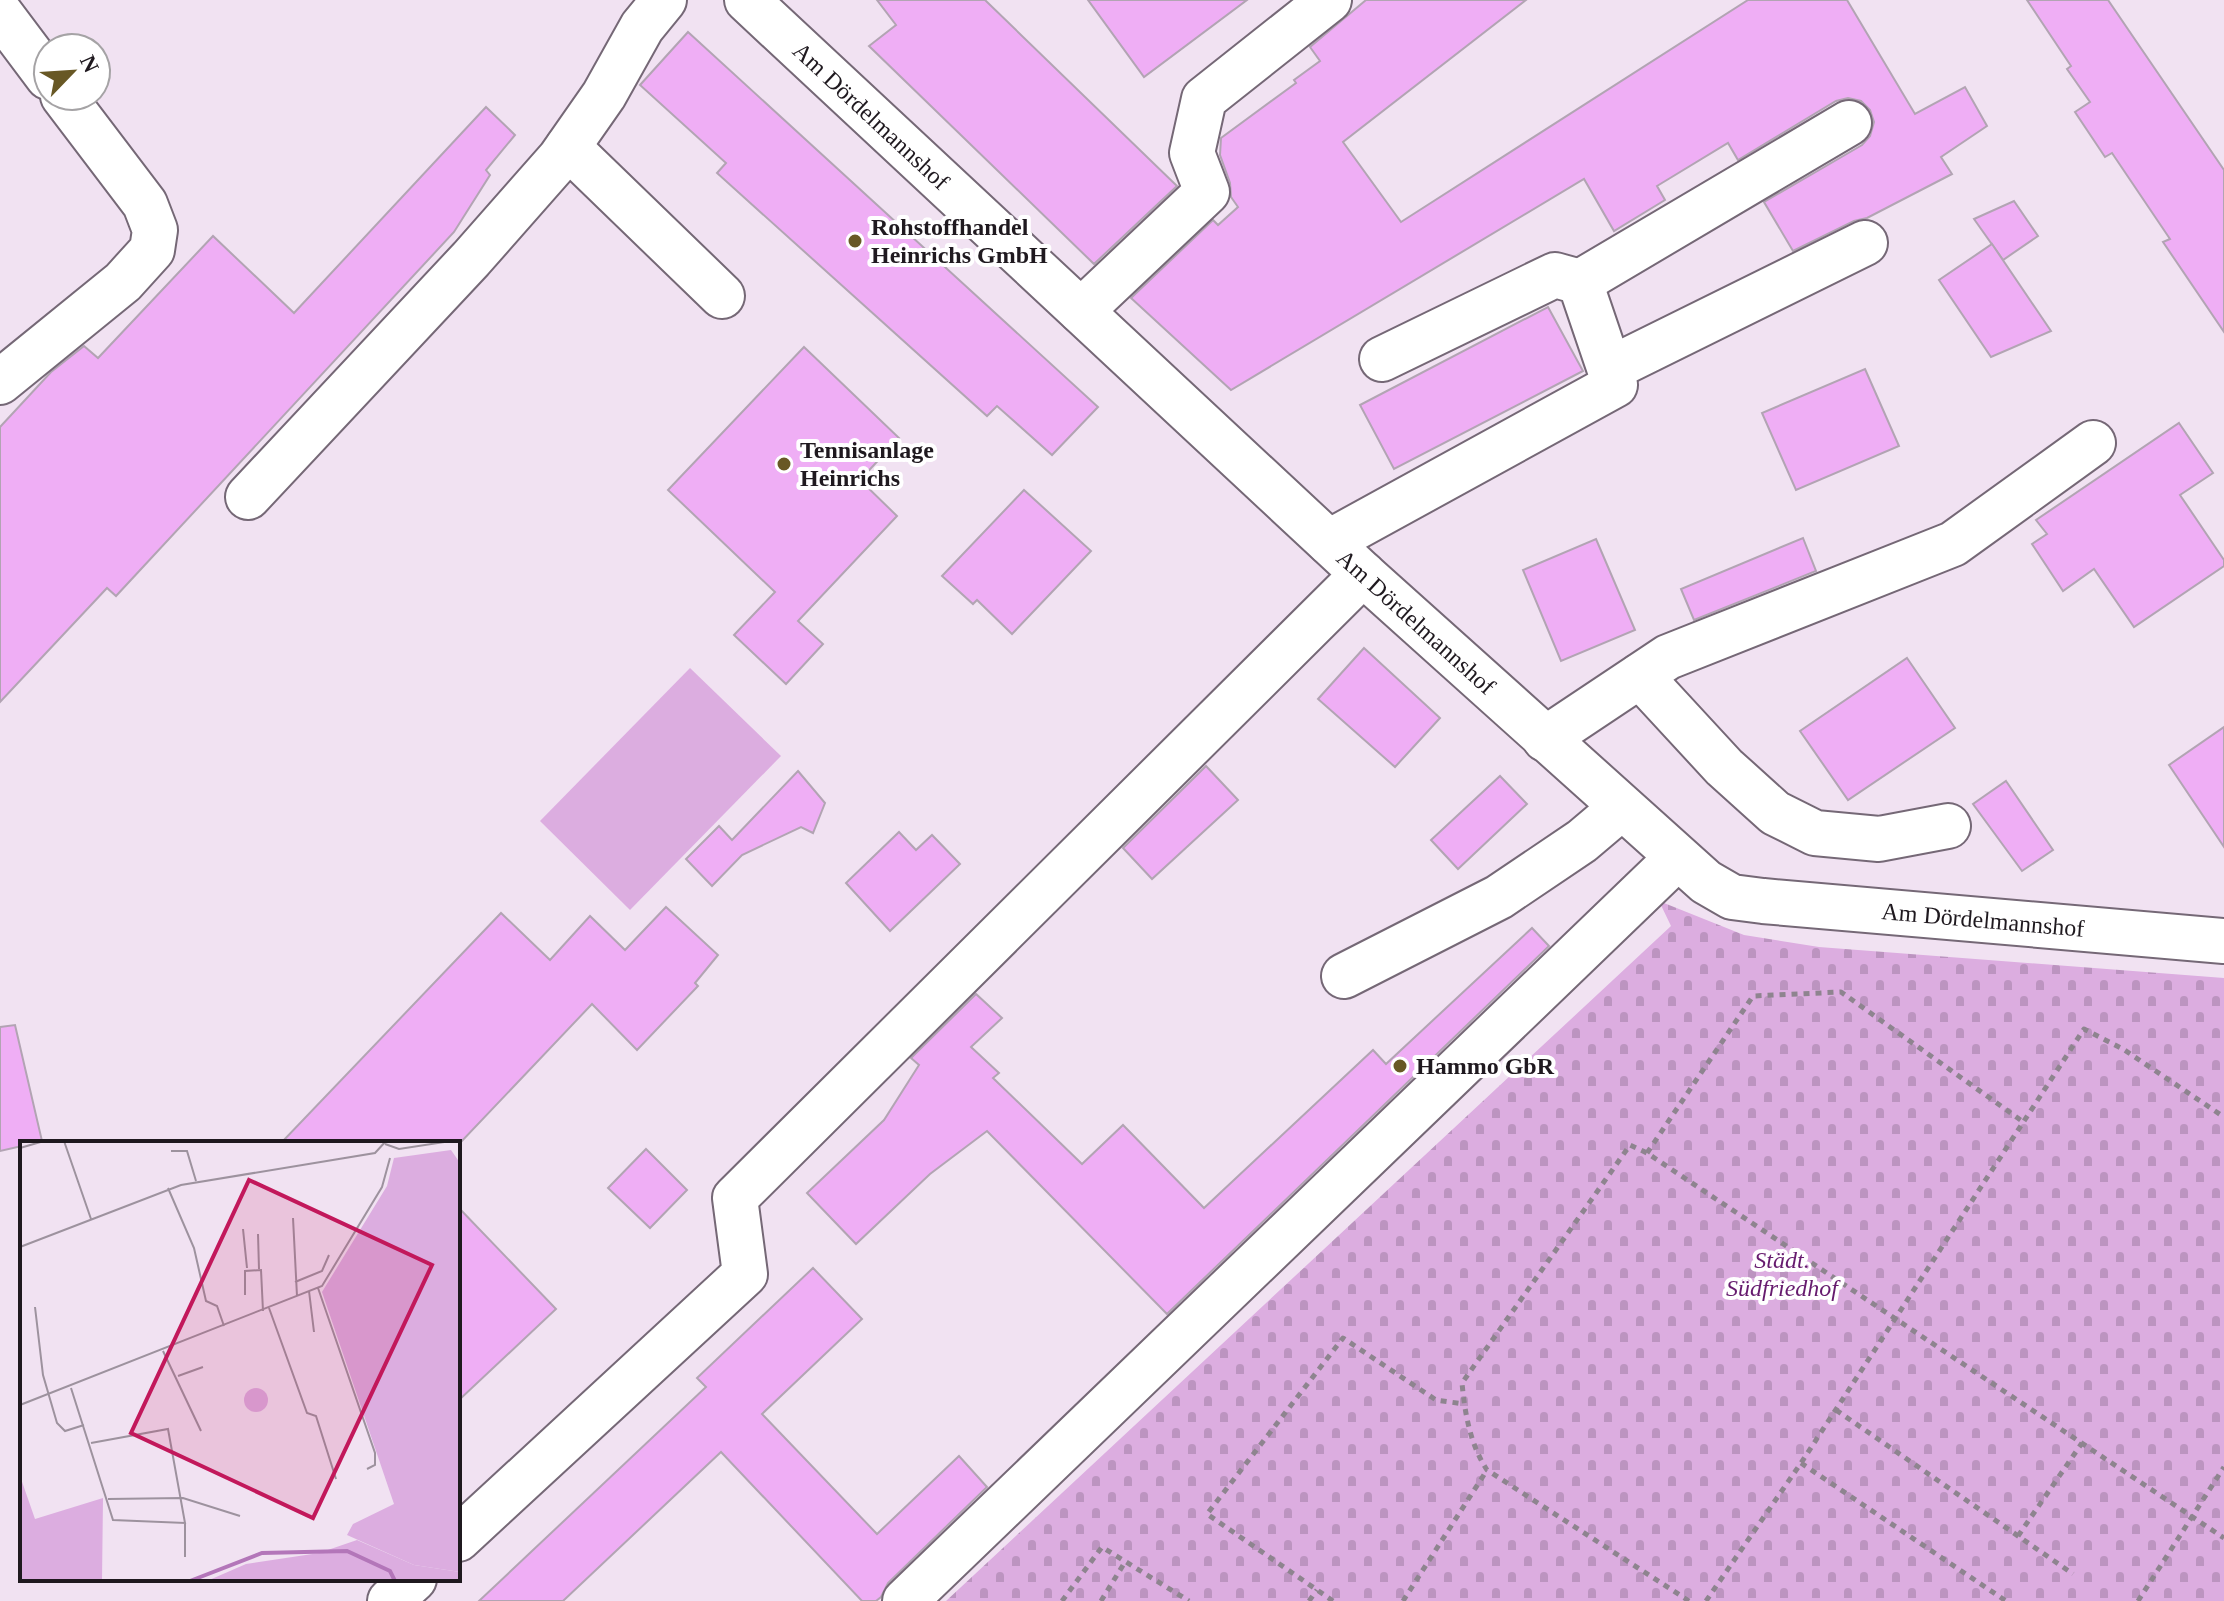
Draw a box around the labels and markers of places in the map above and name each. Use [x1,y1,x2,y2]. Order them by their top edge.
place label: Rohstoffhandel Heinrichs GmbH [871,214,1048,268]
marker: Rohstoffhandel Heinrichs GmbH [846,232,864,250]
place label: Tennisanlage Heinrichs [800,437,934,491]
marker: Tennisanlage Heinrichs [775,455,793,473]
place label: Hammo GbR [1416,1053,1555,1079]
marker: Hammo GbR [1391,1057,1409,1075]

